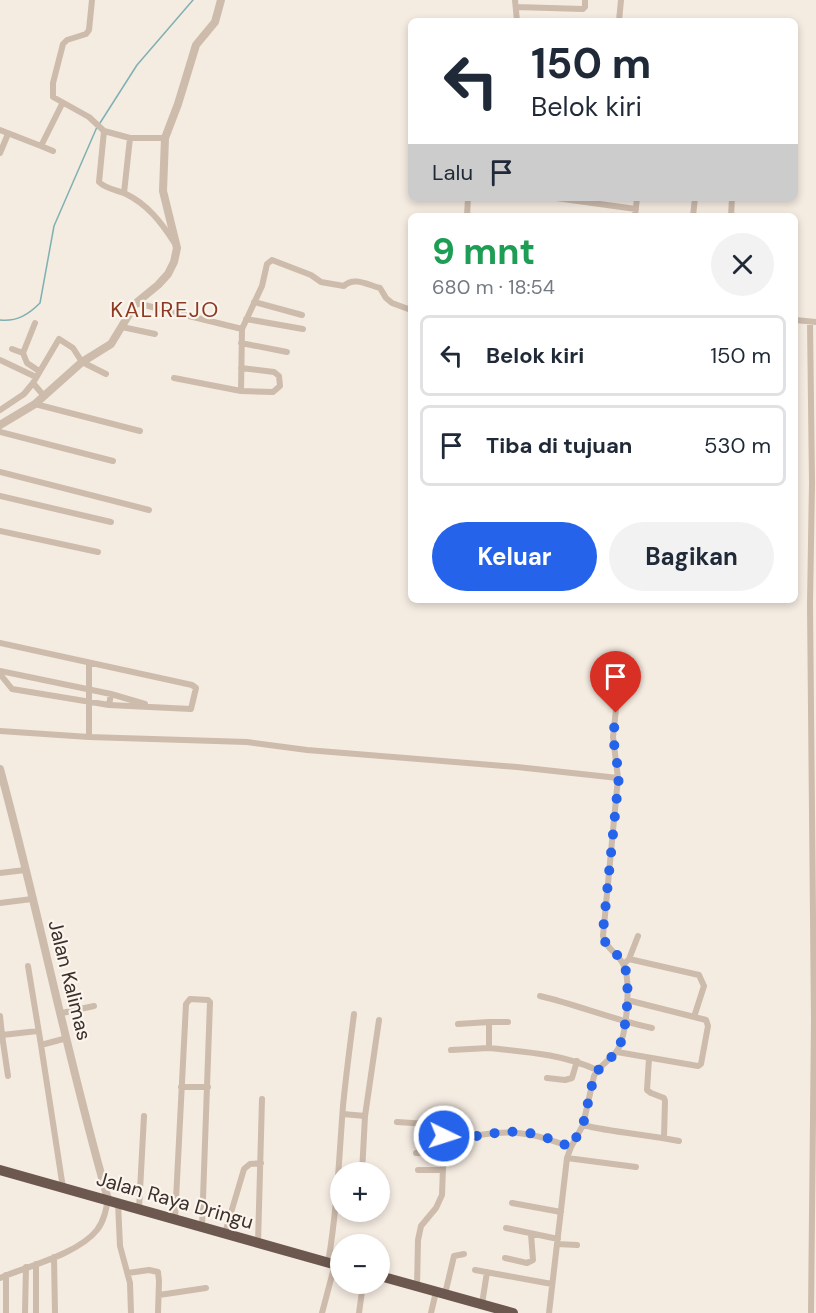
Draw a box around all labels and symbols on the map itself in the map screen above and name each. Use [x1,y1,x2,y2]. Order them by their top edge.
district label: KALIREJO [110,295,220,324]
pin [590,651,641,713]
street label: Jalan Kalimas [42,917,98,1043]
position arrow [412,1104,476,1168]
street label: Jalan Raya Dringu [94,1165,256,1235]

